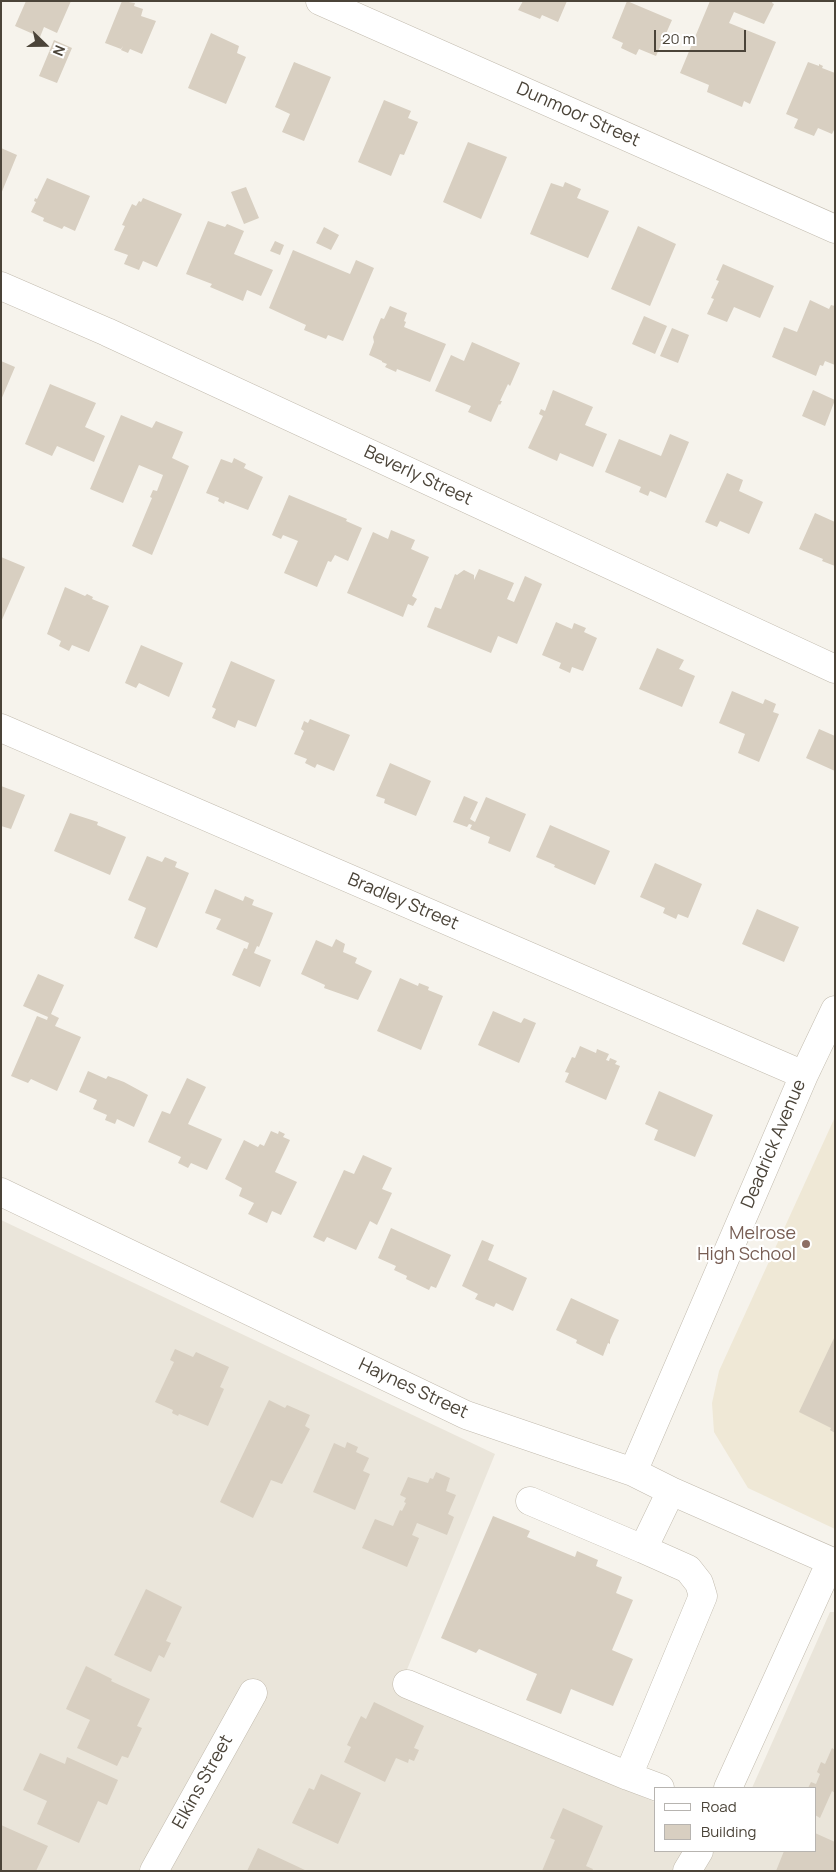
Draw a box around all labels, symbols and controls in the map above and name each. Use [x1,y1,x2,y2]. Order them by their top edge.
north arrow [20,20,70,70]
scale bar [656,20,748,52]
text: 20 m [662,28,695,49]
text: N [49,43,70,59]
street label: Dunmoor Street [513,78,643,152]
street label: Beverly Street [360,441,476,511]
street label: Bradley Street [344,869,462,935]
street label: Deadrick Avenue [737,1076,811,1212]
place label: Melrose High School [697,1223,796,1266]
marker: Melrose High School [800,1238,812,1250]
street label: Haynes Street [355,1354,471,1424]
street label: Elkins Street [168,1731,238,1833]
legend [654,1787,816,1852]
text: Road [701,1796,737,1817]
text: Building [701,1821,756,1842]

